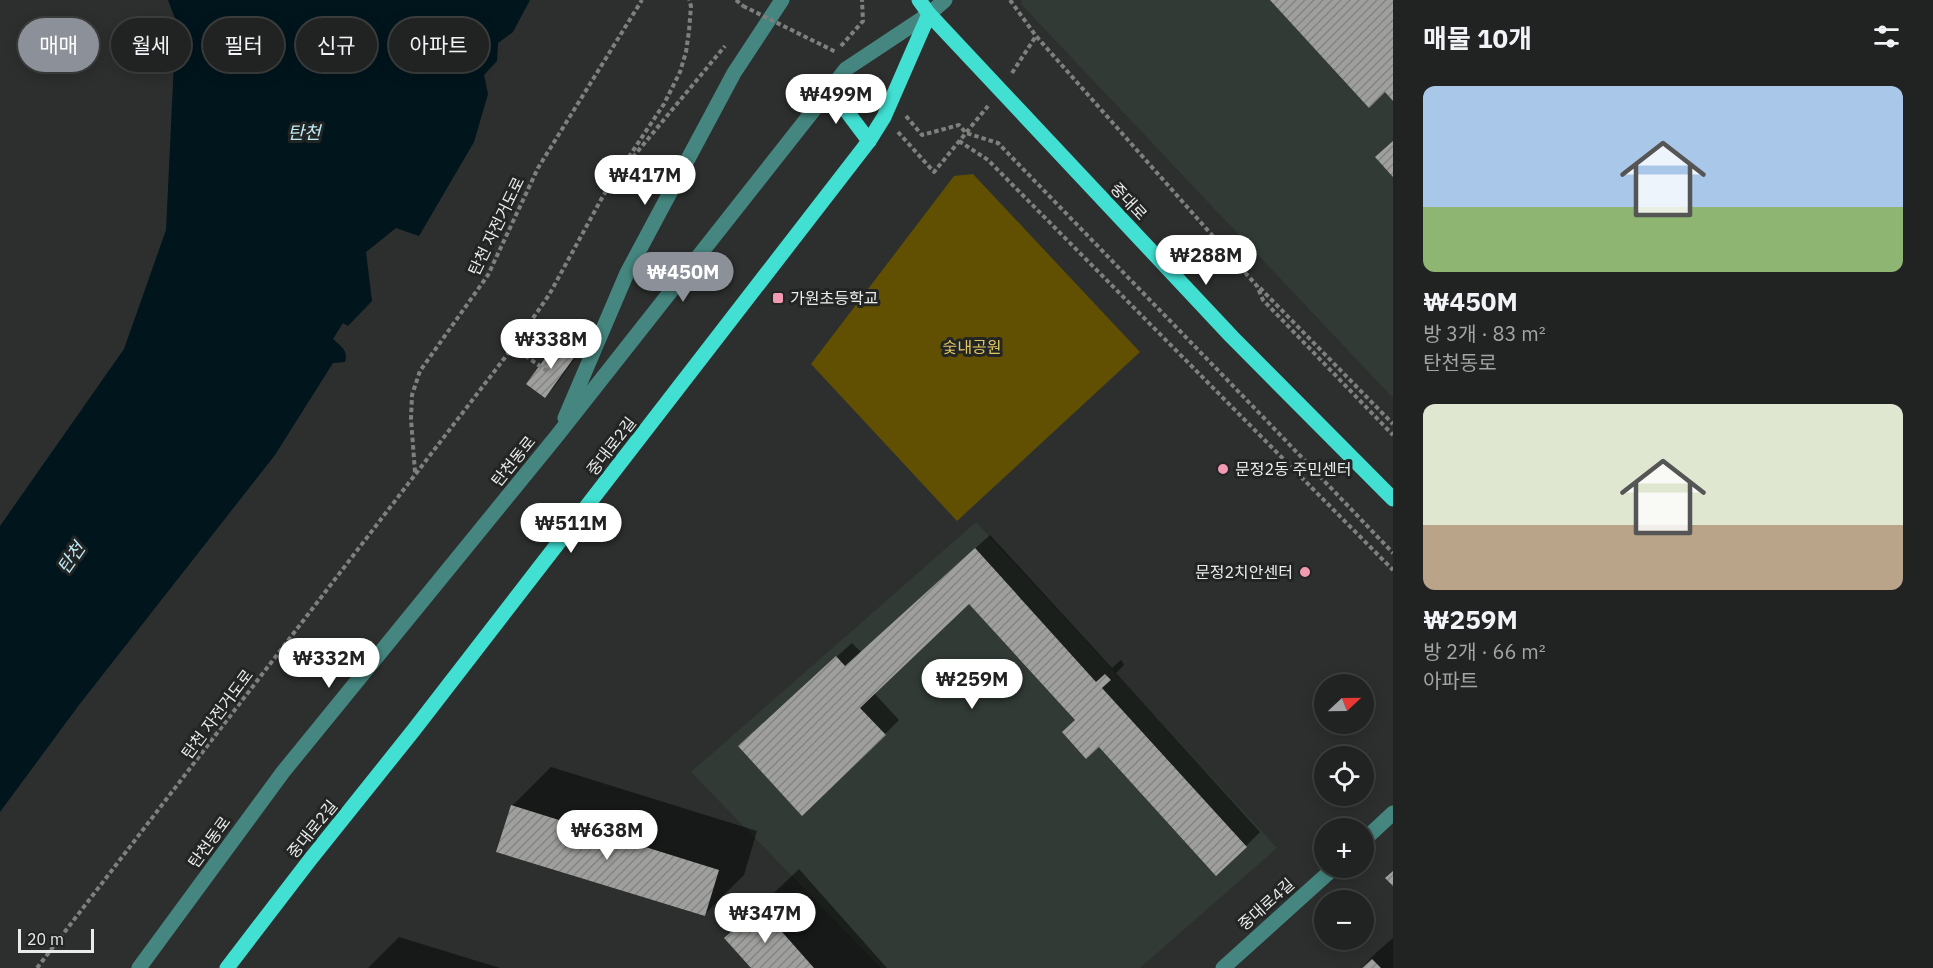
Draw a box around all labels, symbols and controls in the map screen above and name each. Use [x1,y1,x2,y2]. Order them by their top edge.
chip: 매매 [18,18,99,72]
chip: 월세 [111,18,191,72]
chip: 필터 [203,18,284,72]
chip: 신규 [296,18,377,72]
chip: 아파트 [389,18,489,72]
icon: filters [1870,20,1903,53]
text: 매물 10개 [1423,21,1532,55]
pin: ₩499M [794,74,878,125]
text: ₩499M [800,80,872,107]
water label: 탄천 [287,121,323,144]
icon: home [1609,125,1717,233]
pin: ₩417M [603,155,687,206]
text: ₩417M [609,161,681,188]
street label: 탄천 자전거도로 [464,173,529,278]
street label: 중대로 [1107,178,1152,224]
pin: ₩288M [1164,235,1248,286]
text: ₩288M [1170,241,1242,268]
pin: ₩450M [641,252,725,303]
text: ₩450M [647,258,719,285]
text: ₩450M [1423,284,1518,318]
place label: 가원초등학교 [790,288,878,308]
marker: 가원초등학교 [771,291,785,305]
pin: ₩338M [509,319,593,370]
text: 방 3개 · 83 m² [1423,320,1546,347]
text: ₩338M [515,325,587,352]
park label: 숯내공원 [943,337,1001,357]
text: 탄천동로 [1423,349,1497,376]
street label: 중대로2길 [582,413,640,479]
street label: 탄천동로 [487,432,539,490]
icon: home [1609,443,1717,551]
place label: 문정2동 주민센터 [1235,459,1351,479]
marker: 문정2동 주민센터 [1216,462,1230,476]
pin: ₩511M [529,503,613,554]
text: ₩511M [535,509,607,536]
water label: 탄천 [52,536,91,578]
place label: 문정2치안센터 [1195,562,1293,582]
marker: 문정2치안센터 [1298,565,1312,579]
text: ₩259M [1423,602,1518,636]
pin: ₩332M [287,638,371,689]
text: 방 2개 · 66 m² [1423,638,1546,665]
text: ₩332M [293,644,365,671]
pin: ₩259M [930,659,1014,710]
street label: 탄천 자전거도로 [177,665,257,763]
text: ₩259M [936,665,1008,692]
text: 아파트 [1423,667,1478,694]
north arrow [1314,674,1374,734]
map controls [1314,674,1374,950]
button: locate [1314,746,1374,806]
street label: 중대로2길 [283,796,341,862]
pin: ₩638M [565,810,649,861]
street label: 탄천동로 [184,812,235,872]
text: ₩638M [571,816,643,843]
button: + [1314,818,1374,878]
street label: 중대로4길 [1234,874,1298,934]
button: − [1314,890,1374,950]
pin: ₩347M [723,893,807,944]
text: ₩347M [729,899,801,926]
scale bar [18,926,94,954]
text: 20 m [27,929,64,949]

